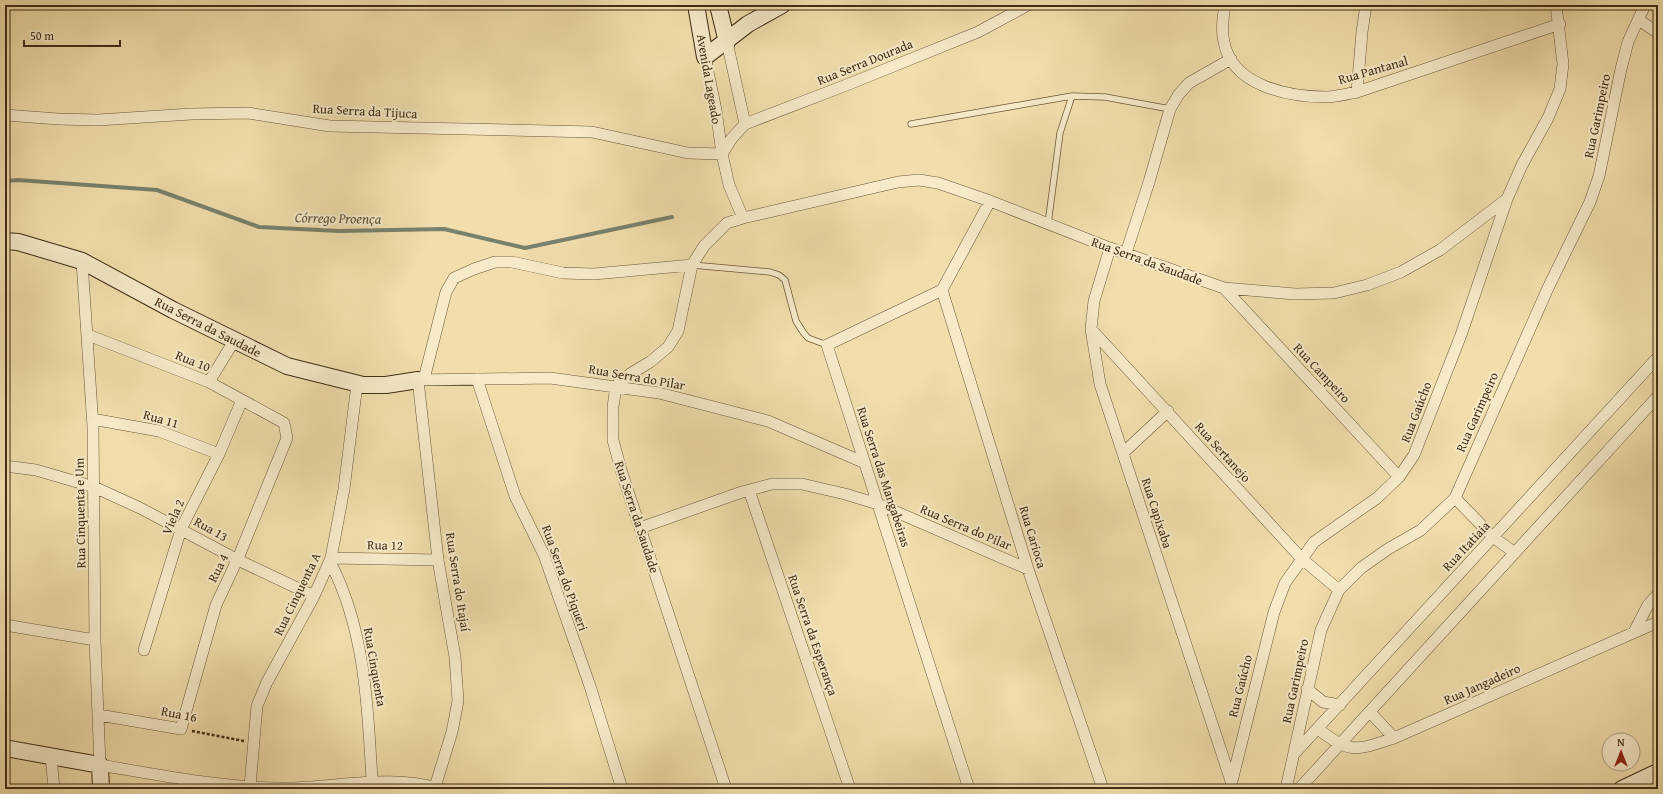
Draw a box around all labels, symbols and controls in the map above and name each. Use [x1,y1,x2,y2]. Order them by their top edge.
scale bar [24,22,120,48]
text: 50 m [30,27,54,44]
street label: Avenida Lageado [692,32,726,126]
street label: Rua Serra Dourada [814,34,916,90]
street label: Rua Pantanal [1336,51,1410,89]
street label: Rua Garimpeiro [1579,72,1615,160]
street label: Rua Serra da Tijuca [312,99,419,123]
water label: Córrego Proença [295,207,382,229]
street label: Rua Serra da Saudade [1089,232,1205,290]
street label: Rua Serra da Saudade [151,292,265,362]
street label: Rua Campeiro [1289,339,1355,408]
street label: Rua 10 [173,345,213,377]
street label: Rua Serra do Pilar [587,359,687,395]
street label: Rua Garimpeiro [1451,369,1503,455]
street label: Rua Gaúcho [1396,378,1436,445]
street label: Rua Serra das Mangabeiras [852,404,916,550]
street label: Rua 11 [141,405,181,433]
street label: Rua Sertanejo [1191,418,1256,487]
street label: Rua Cinquenta e Um [70,457,90,568]
street label: Rua Serra da Saudade [610,458,664,576]
street label: Rua Capixaba [1137,475,1178,551]
street label: Viela 2 [157,496,189,538]
street label: Rua Serra do Pilar [917,499,1015,555]
street label: Rua Carioca [1015,503,1052,571]
street label: Rua 13 [191,512,231,546]
street label: Rua Itatiaia [1438,516,1495,575]
street label: Rua Serra do Piqueri [537,522,593,634]
street label: Rua Serra do Itajaí [441,531,475,633]
street label: Rua 12 [367,535,403,555]
street label: Rua Cinquenta A [269,549,325,639]
street label: Rua 4 [203,550,233,586]
street label: Rua Serra da Esperança [783,572,843,699]
street label: Rua Cinquenta [359,626,391,709]
street label: Rua Garimpeiro [1277,637,1313,725]
street label: Rua Gaúcho [1223,652,1257,719]
street label: Rua Jangadeiro [1441,658,1524,709]
street label: Rua 16 [159,701,199,727]
north arrow [1601,732,1641,772]
text: N [1617,734,1625,750]

